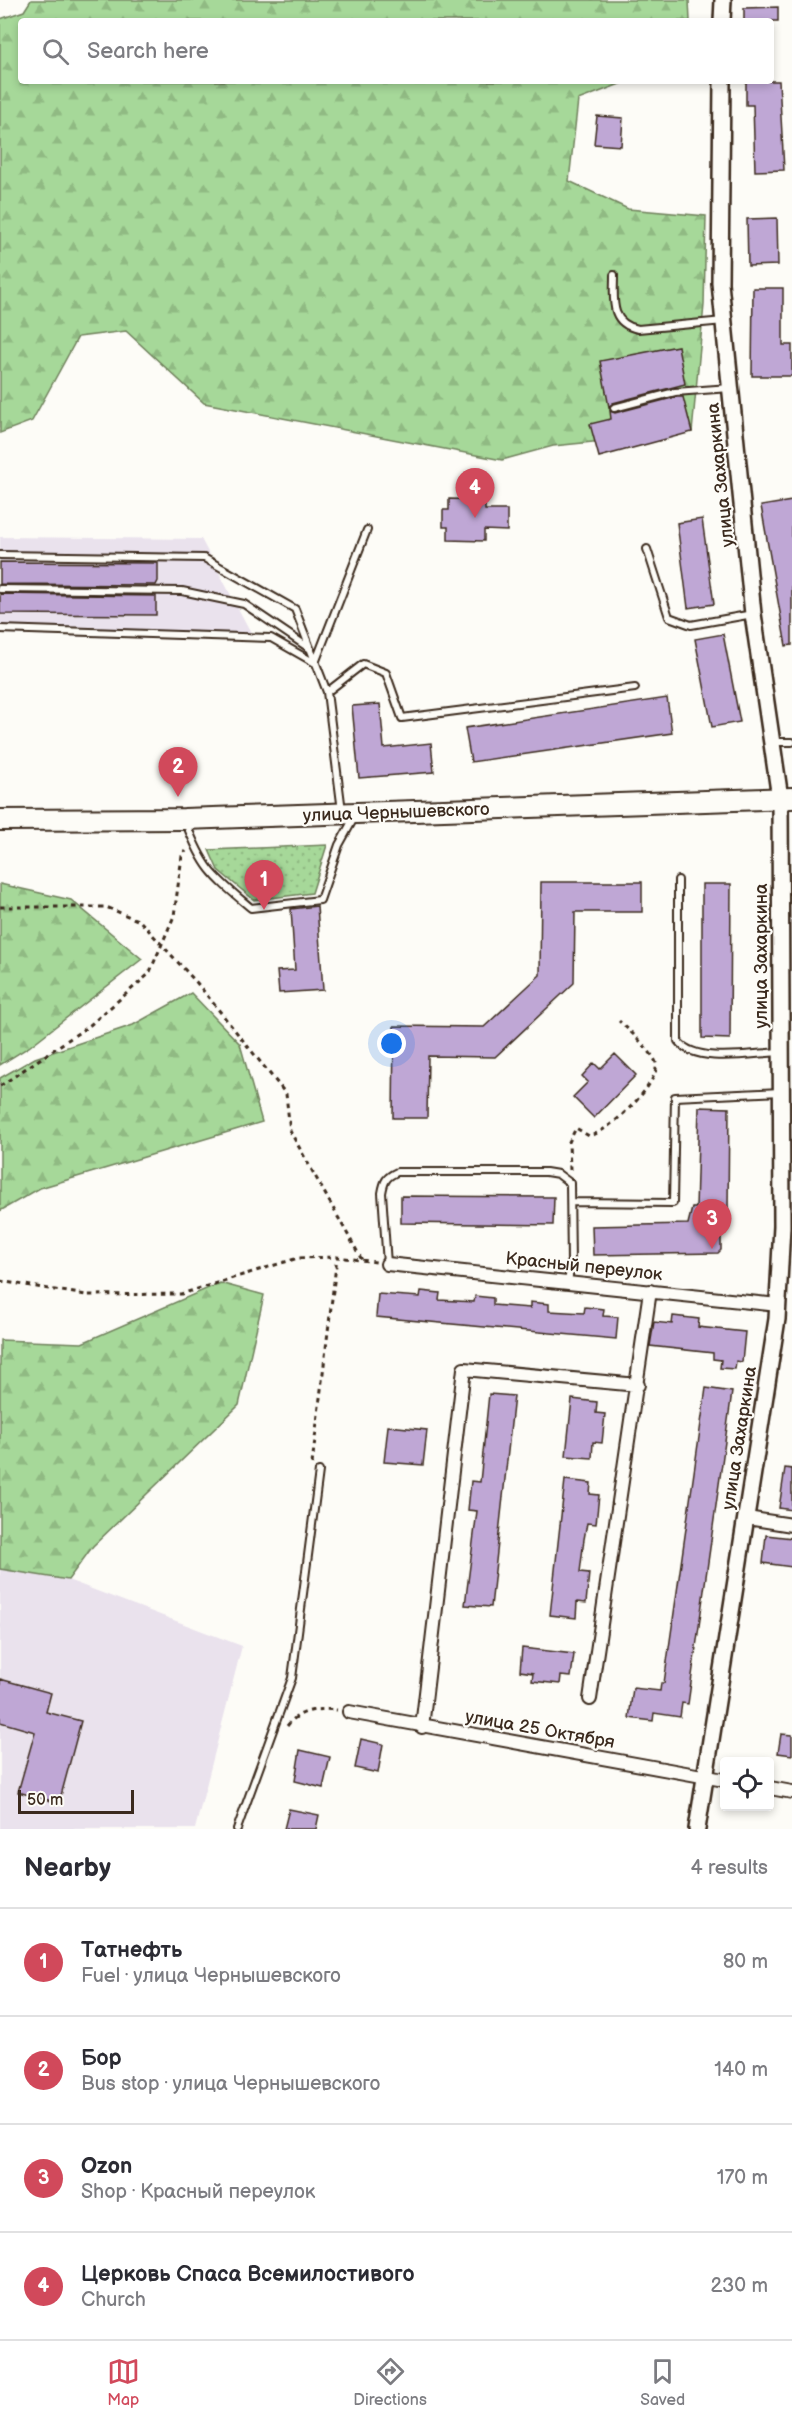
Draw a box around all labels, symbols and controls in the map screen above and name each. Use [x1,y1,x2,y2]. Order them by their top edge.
search box [18,18,774,84]
icon: search [39,35,72,68]
text: Search here [87,38,209,65]
street label: улица Захаркина [702,401,739,548]
pin: 4 [456,468,494,518]
pin: 2 [158,748,198,797]
street label: улица Чернышевского [302,799,490,826]
pin: 1 [244,860,284,910]
street label: улица Захаркина [751,883,772,1029]
your location [377,1029,406,1058]
pin: 3 [692,1200,732,1249]
street label: Красный переулок [504,1248,664,1285]
street label: улица Захаркина [718,1364,761,1511]
street label: улица 25 Октября [464,1706,616,1753]
map controls [720,1757,774,1811]
button: locate [720,1757,774,1811]
scale bar [18,1787,134,1814]
text: 50 m [27,1791,63,1810]
text: Nearby [24,1853,111,1884]
text: 4 results [690,1856,768,1880]
text: Татнефть [81,1937,182,1964]
text: 1 [39,1950,48,1974]
text: 80 m [723,1950,768,1974]
text: Fuel · улица Чернышевского [81,1964,341,1988]
text: Бор [81,2045,122,2072]
text: 2 [38,2058,49,2082]
text: 140 m [714,2058,768,2082]
text: Bus stop · улица Чернышевского [81,2072,380,2096]
text: Ozon [81,2153,132,2180]
text: 3 [38,2166,49,2190]
text: 170 m [717,2166,768,2190]
text: Shop · Красный переулок [81,2180,315,2204]
text: Церковь Спаса Всемилостивого [81,2261,414,2288]
text: 4 [38,2274,49,2298]
text: 230 m [711,2274,768,2298]
text: Church [81,2288,146,2312]
tab: Map [107,2355,140,2410]
tab: Directions [353,2355,427,2410]
tab: Saved [640,2355,685,2410]

